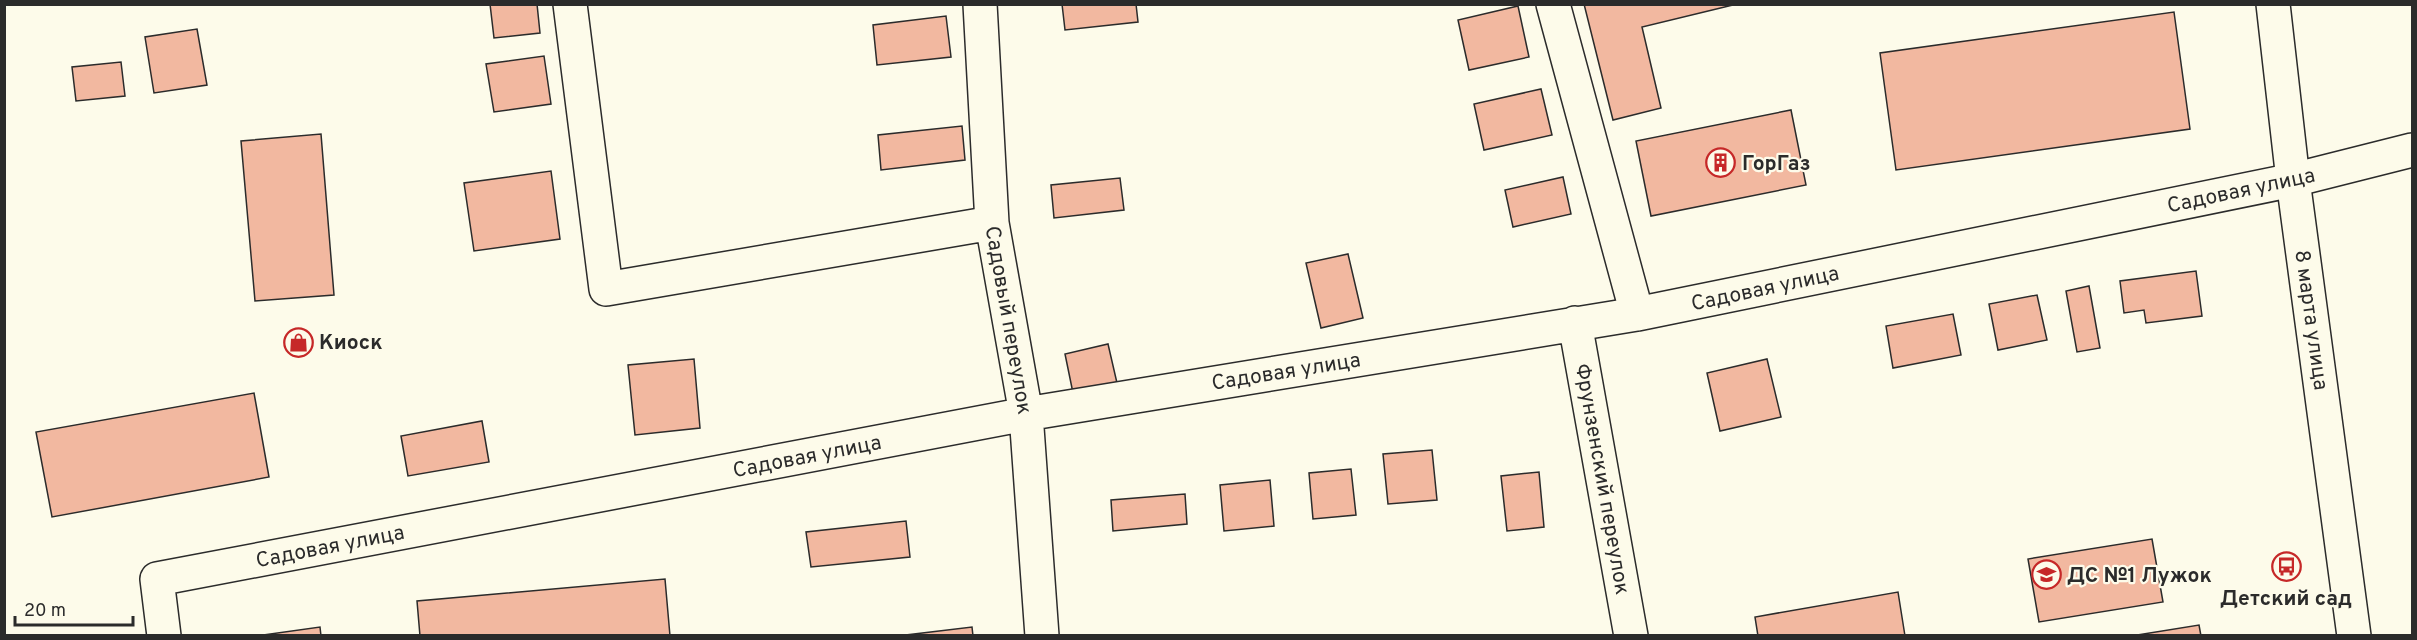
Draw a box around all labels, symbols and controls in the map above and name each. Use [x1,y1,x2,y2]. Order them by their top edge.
building icon: ГорГаз [1705,147,1737,179]
place label: ГорГаз [1742,151,1811,178]
street label: Садовая улица [2165,163,2318,220]
street label: Садовый переулок [978,224,1037,417]
street label: 8 марта улица [2287,248,2334,392]
street label: Садовая улица [1689,261,1842,318]
shop icon: Киоск [282,326,314,358]
place label: Киоск [319,330,383,357]
street label: Садовая улица [1210,347,1363,398]
street label: Фрунзенский переулок [1568,362,1635,597]
street label: Садовая улица [731,430,884,485]
street label: Садовая улица [254,520,407,575]
bus stop icon: Детский сад [2270,551,2302,583]
school or university icon: ДС №1 Лужок [2030,559,2062,591]
place label: ДС №1 Лужок [2067,563,2212,590]
place label: Детский сад [2220,586,2352,613]
scale bar [15,589,134,627]
text: 20 m [24,600,66,623]

